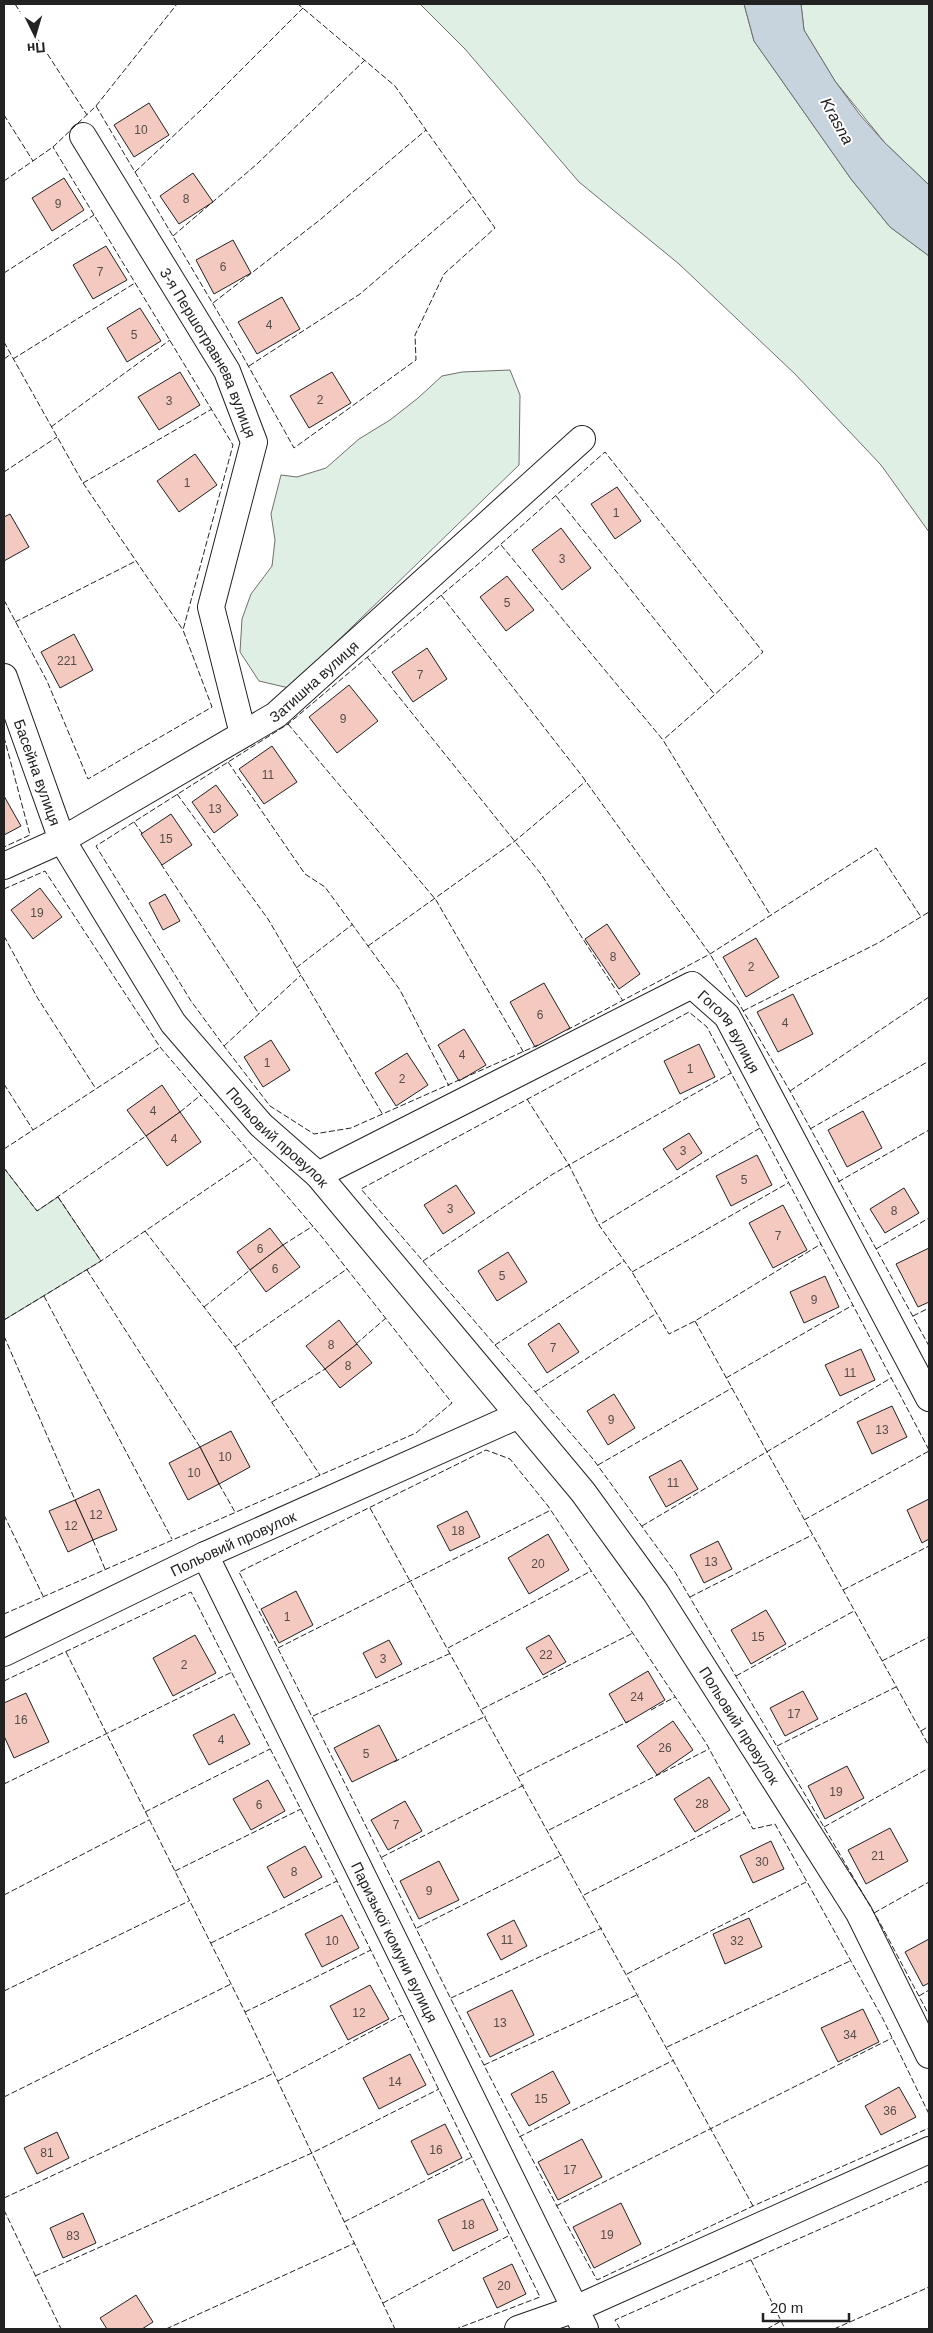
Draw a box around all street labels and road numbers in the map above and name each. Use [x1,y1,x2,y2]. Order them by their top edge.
street label: 3-я Першотравнева вулиця [156,265,258,443]
street label: Затишна вулиця [266,637,362,726]
street label: Басейна вулиця [11,717,65,828]
street label: Гоголя вулиця [695,986,764,1076]
street label: Польовий провулок [223,1083,333,1190]
street label: Польовий провулок [167,1507,299,1579]
street label: Польовий провулок [696,1663,784,1788]
street label: Паризької комуни вулиця [348,1859,441,2025]

